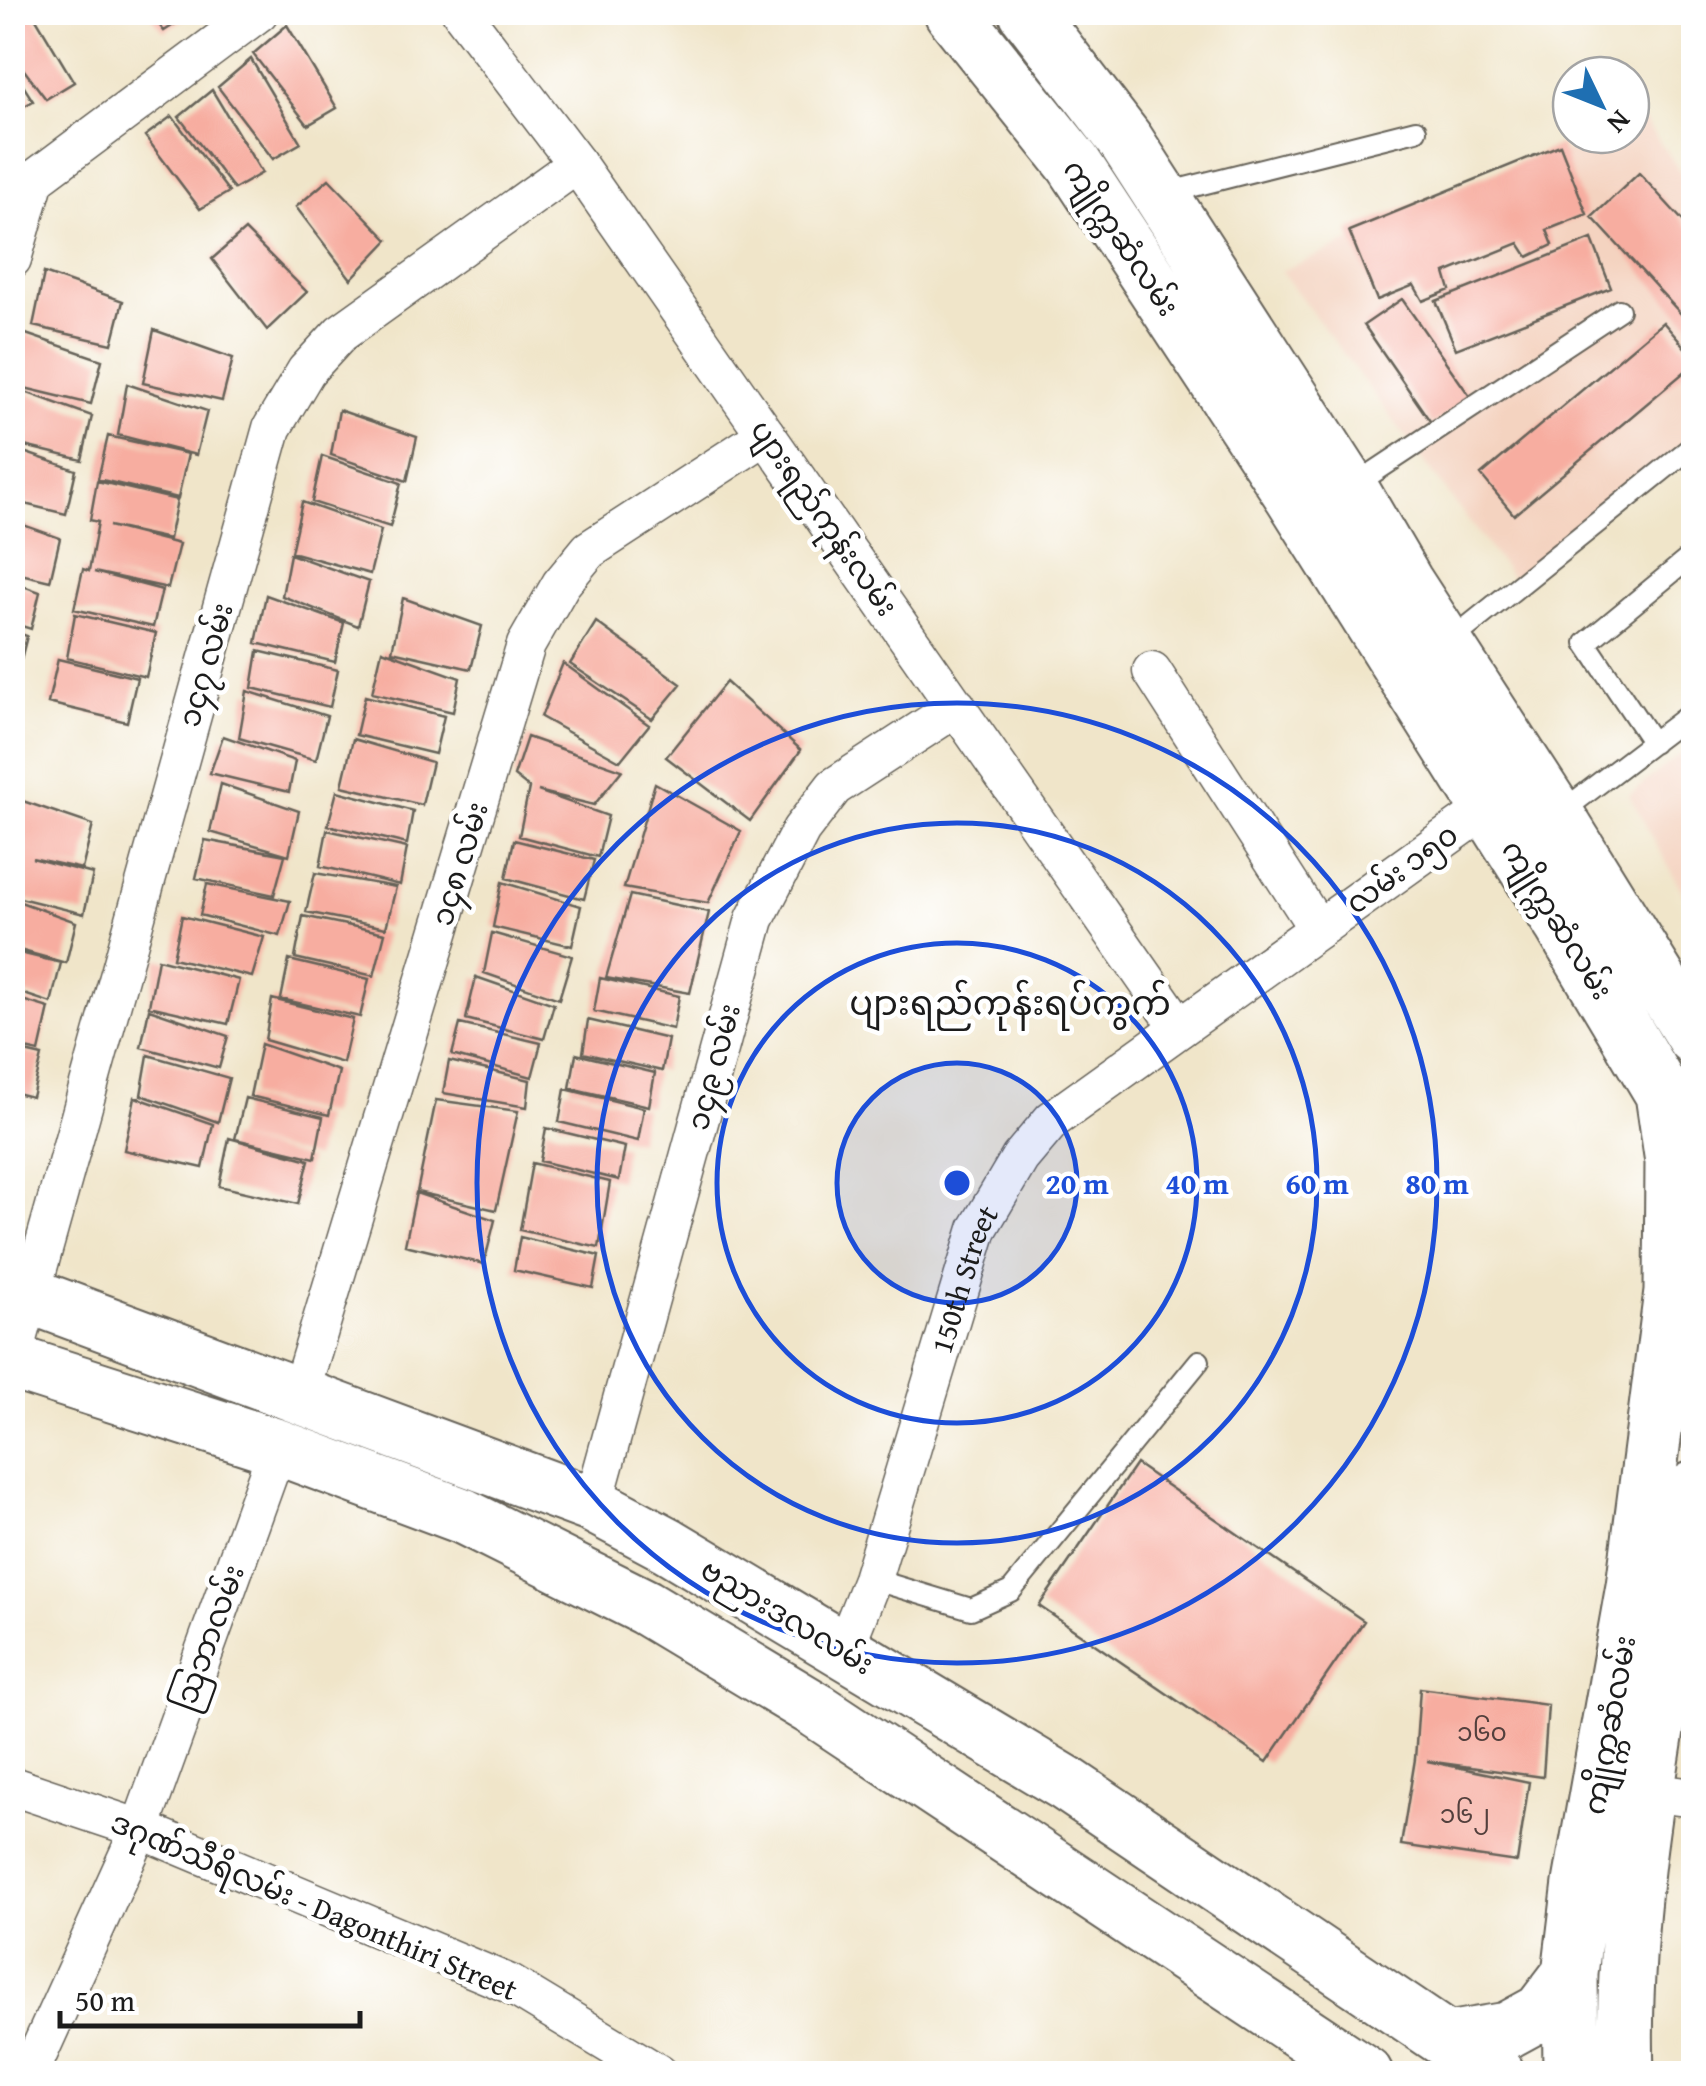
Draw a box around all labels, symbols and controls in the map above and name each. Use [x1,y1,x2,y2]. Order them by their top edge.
north arrow [1551,55,1651,155]
text: N [1598,102,1641,143]
street label: ကျိုက္ကဆံလမ်း [1050,150,1191,327]
street label: ပျားရည်ကုန်းလမ်း [737,410,909,627]
street label: ၁၄၇ လမ်း [166,597,248,733]
street label: ၁၄၈ လမ်း [419,796,503,932]
street label: လမ်း ၁၅၀ [1336,812,1469,927]
street label: ကျိုက္ကဆံလမ်း [1488,831,1625,1010]
district label: ပျားရည်ကုန်းရပ်ကွက် [849,977,1171,1032]
street label: ၁၄၉ လမ်း [675,998,755,1136]
text: 20 m [1045,1161,1109,1205]
text: 40 m [1165,1161,1229,1205]
text: 60 m [1285,1161,1349,1205]
text: 80 m [1405,1161,1469,1205]
centre of rings [939,1165,975,1201]
street label: 150th Street [919,1196,1009,1358]
street label: ဗညားဒလလမ်း [691,1547,882,1689]
street label: ဩဘာလမ်း [161,1558,259,1718]
street label: ကျိုက္ကဆံလမ်း [1572,1632,1650,1819]
house number: ၁၆၀ [1457,1714,1507,1750]
house number: ၁၆၂ [1440,1796,1490,1835]
street label: ဒဂုဏ်သီရိလမ်း - Dagonthiri Street [103,1799,525,2015]
scale bar [60,1966,360,2028]
text: 50 m [75,1978,135,2022]

